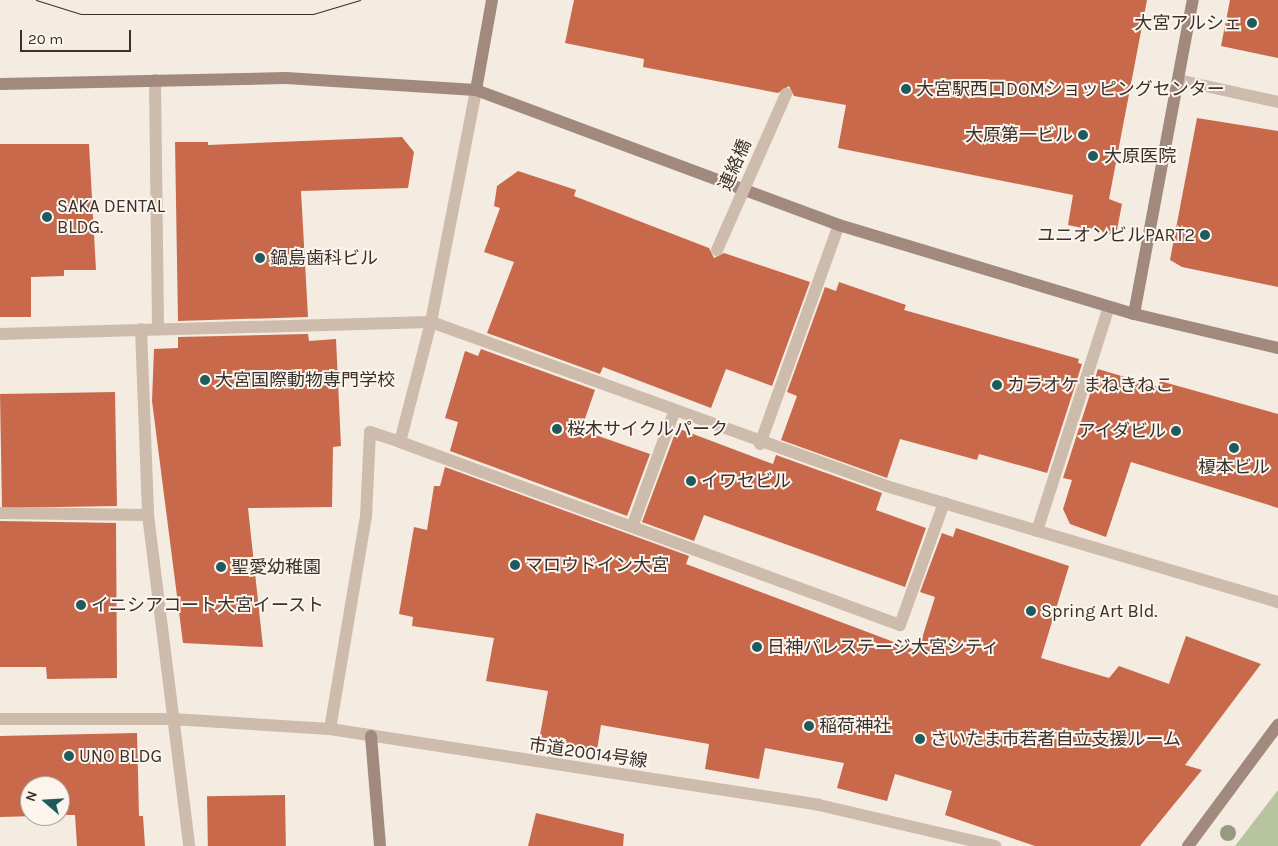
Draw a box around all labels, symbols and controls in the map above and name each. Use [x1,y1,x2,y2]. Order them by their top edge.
place label: 大宮アルシェ [1134,12,1242,34]
marker: 大宮アルシェ [1246,17,1258,29]
scale bar [22,20,134,52]
text: 20 m [28,30,63,48]
place label: 大宮駅西口DOMショッピングセンター [916,78,1225,100]
marker: 大宮駅西口DOMショッピングセンター [900,83,912,95]
place label: 大原第一ビル [965,124,1073,146]
marker: 大原第一ビル [1077,129,1089,141]
street label: 連絡橋 [714,136,756,194]
place label: 大原医院 [1104,145,1176,167]
marker: 大原医院 [1086,149,1100,163]
place label: SAKA DENTAL BLDG. [57,196,165,238]
marker: SAKA DENTAL BLDG. [41,211,53,223]
place label: ユニオンビルPART2 [1037,224,1195,246]
marker: ユニオンビルPART2 [1199,229,1211,241]
place label: 鍋島歯科ビル [270,247,378,269]
marker: 鍋島歯科ビル [254,252,266,264]
place label: 大宮国際動物専門学校 [215,369,395,391]
marker: 大宮国際動物専門学校 [199,374,211,386]
place label: カラオケ まねきねこ [1007,374,1173,396]
marker: カラオケ まねきねこ [991,379,1003,391]
place label: 桜木サイクルパーク [567,418,729,440]
place label: アイダビル [1076,420,1166,442]
marker: 桜木サイクルパーク [551,423,563,435]
marker: アイダビル [1170,425,1182,437]
marker: 榎本ビル [1228,442,1240,454]
place label: 榎本ビル [1198,456,1270,478]
place label: イワセビル [701,470,791,492]
marker: イワセビル [685,475,697,487]
place label: マロウドイン大宮 [525,554,669,576]
place label: 聖愛幼稚園 [231,556,321,578]
marker: マロウドイン大宮 [509,559,521,571]
marker: 聖愛幼稚園 [215,561,227,573]
place label: イニシアコート大宮イースト [91,594,325,616]
marker: イニシアコート大宮イースト [75,599,87,611]
place label: Spring Art Bld. [1041,600,1158,622]
marker: Spring Art Bld. [1025,605,1037,617]
place label: 日神パレステージ大宮シティ [767,636,1001,658]
marker: 日神パレステージ大宮シティ [751,641,763,653]
place label: 稲荷神社 [819,715,891,737]
marker: 稲荷神社 [803,720,815,732]
place label: さいたま市若者自立支援ルーム [930,728,1182,750]
marker: さいたま市若者自立支援ルーム [914,733,926,745]
street label: 市道20014号線 [527,734,649,772]
place label: UNO BLDG [79,745,162,767]
marker: UNO BLDG [63,750,75,762]
north arrow [20,776,70,826]
text: N [22,789,41,804]

